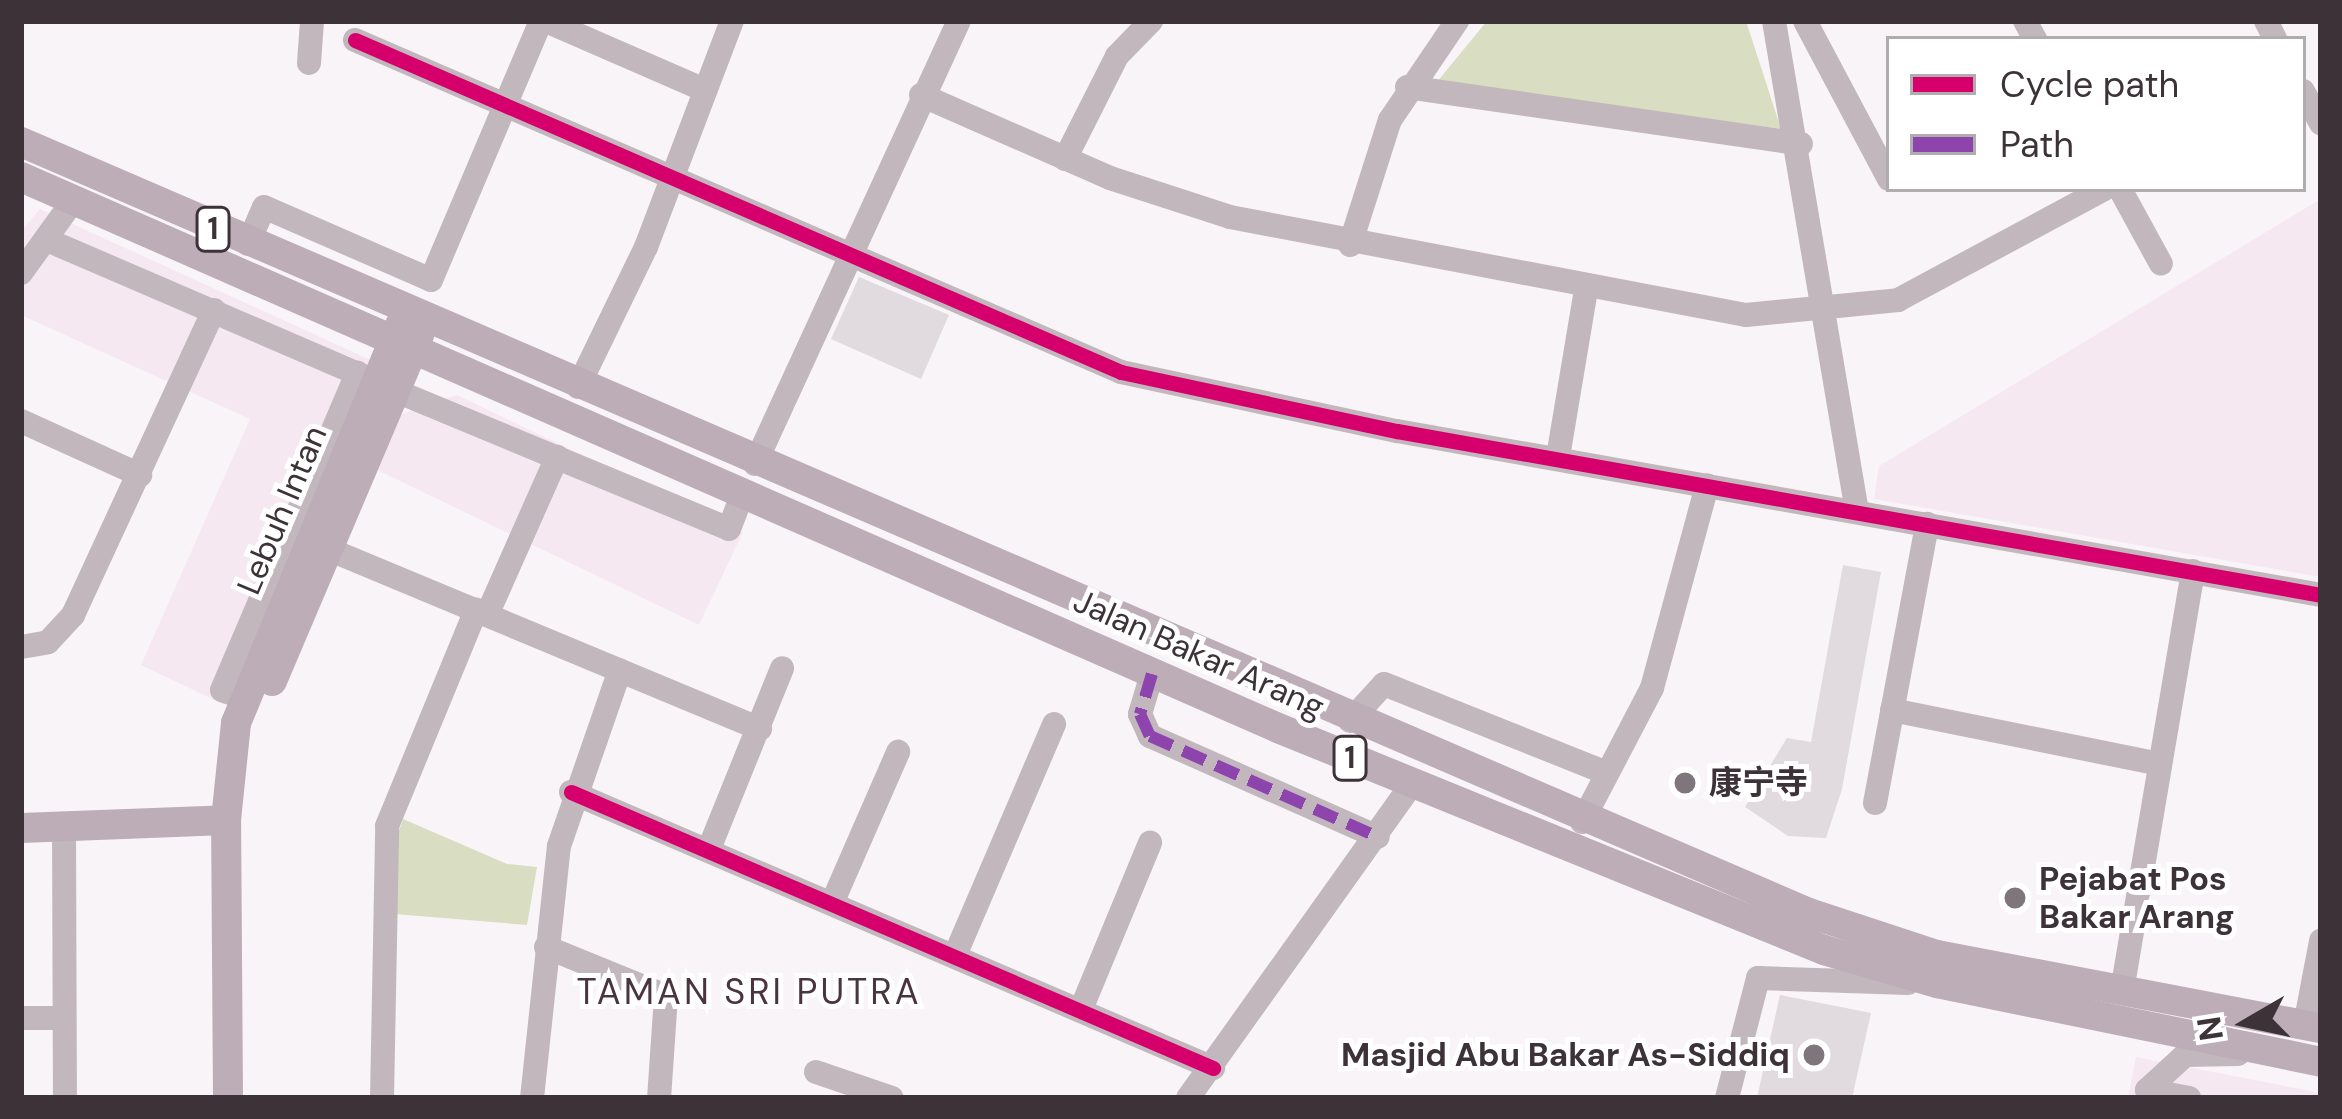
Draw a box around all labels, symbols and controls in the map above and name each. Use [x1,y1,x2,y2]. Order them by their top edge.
legend [1886,36,2306,192]
text: Cycle path [2000,61,2179,108]
text: Path [2000,121,2074,168]
road number: 1 [195,205,231,253]
street label: Lebuh Intan [229,420,335,600]
street label: Jalan Bakar Arang [1068,581,1330,727]
road number: 1 [1332,734,1368,782]
place label: 康宁寺 [1709,763,1808,803]
marker: 康宁寺 [1672,770,1698,796]
place label: Pejabat Pos Bakar Arang [2039,859,2235,937]
marker: Pejabat Pos Bakar Arang [2002,885,2028,911]
north arrow [2186,963,2306,1083]
district label: TAMAN SRI PUTRA [576,970,922,1014]
text: N [2187,1013,2233,1044]
place label: Masjid Abu Bakar As-Siddiq [1341,1035,1790,1075]
marker: Masjid Abu Bakar As-Siddiq [1801,1042,1827,1068]

